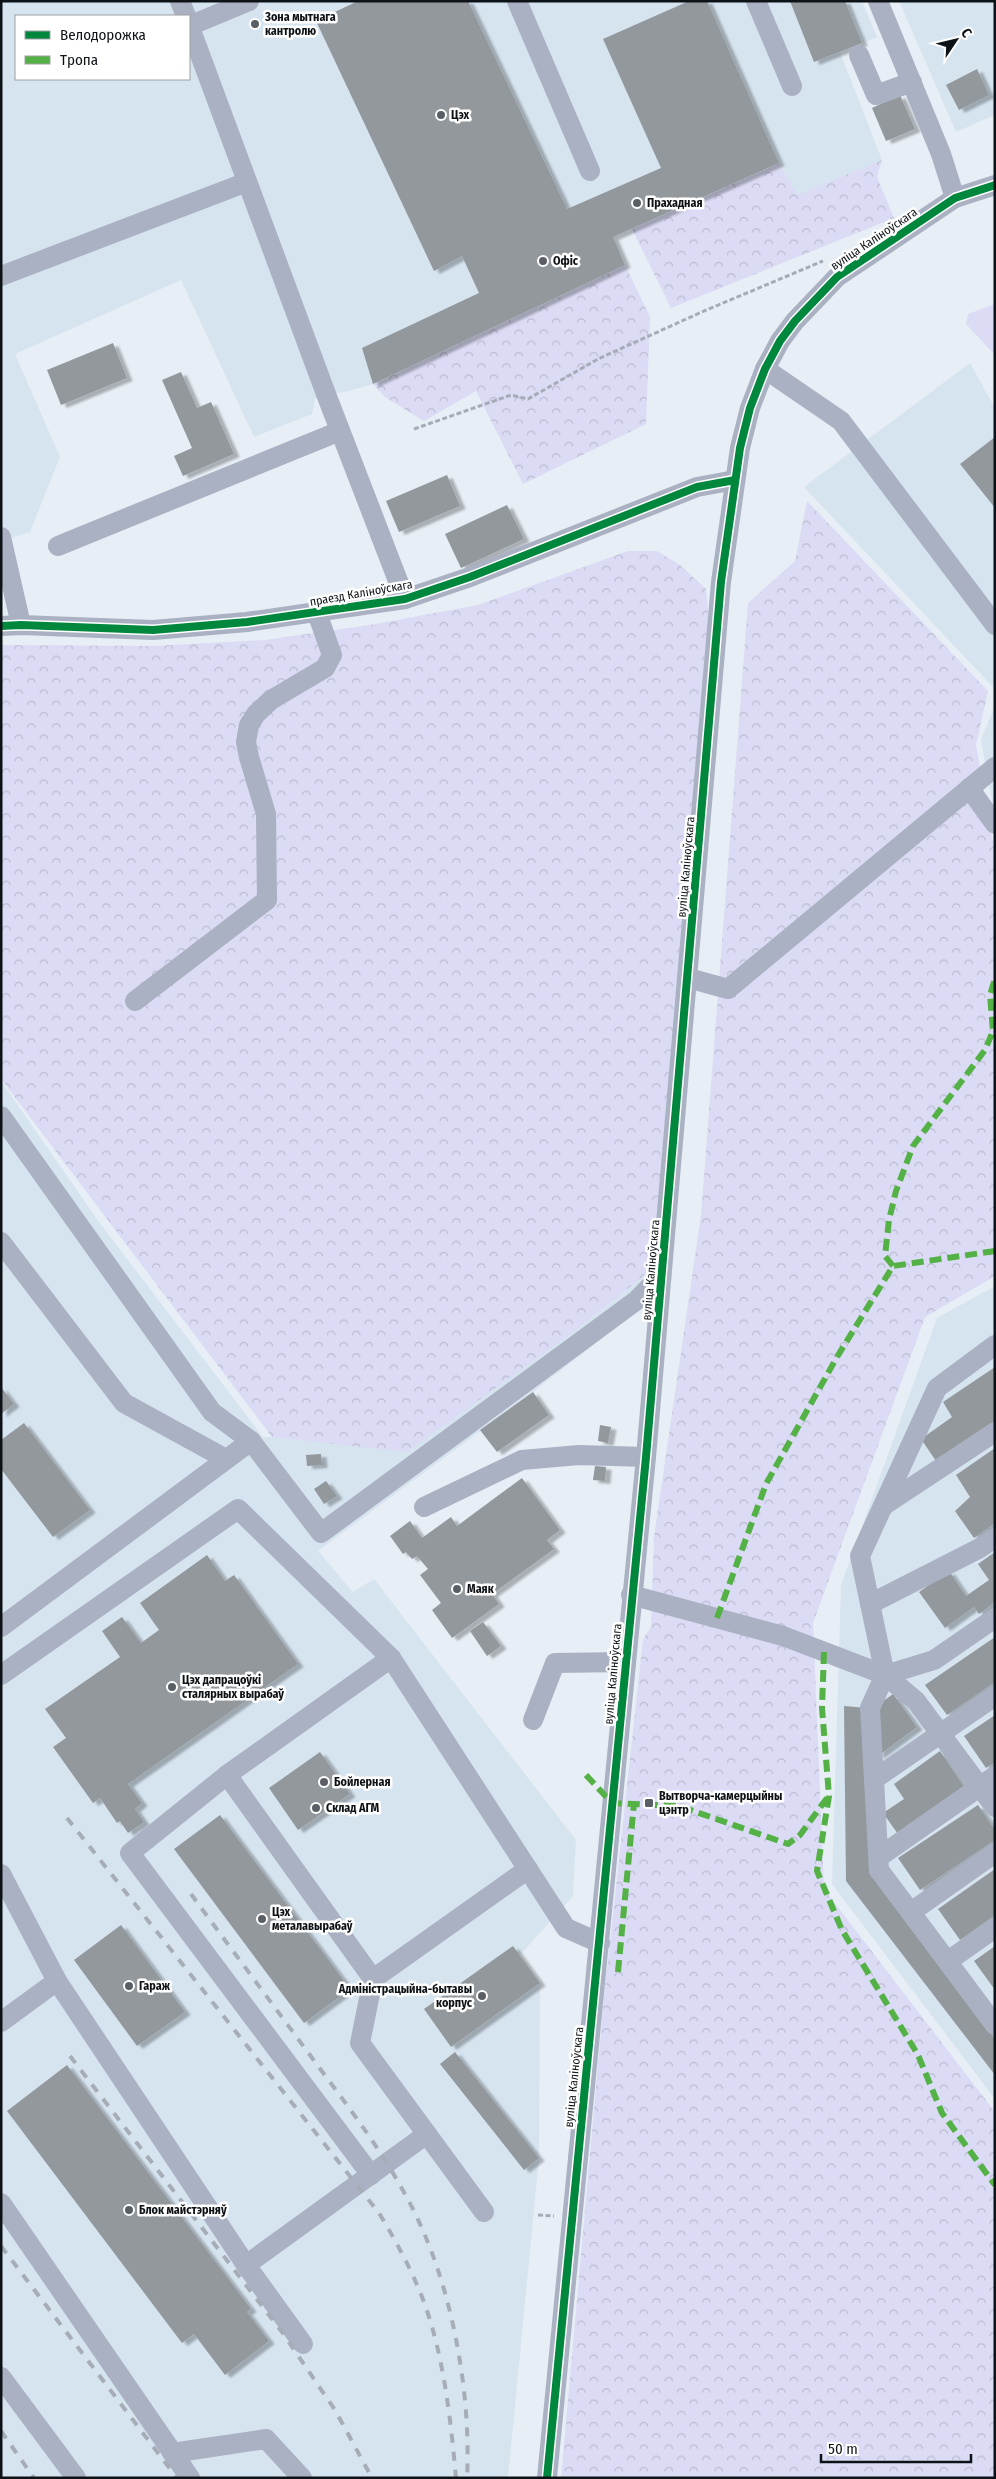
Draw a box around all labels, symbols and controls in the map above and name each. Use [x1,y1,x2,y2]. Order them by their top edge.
place label: Зона мытнага кантролю [264,10,336,38]
legend [15,15,190,80]
north arrow [931,15,981,65]
marker: Зона мытнага кантролю [249,18,261,30]
text: С [957,25,976,41]
text: Велодорожка [60,26,146,44]
text: Тропа [60,51,98,69]
place label: Цэх [451,108,470,122]
marker: Цэх [435,109,447,121]
place label: Прахадная [647,196,703,210]
marker: Прахадная [631,197,643,209]
street label: вуліца Каліноўскага [828,205,920,273]
place label: Офіс [553,254,579,268]
marker: Офіс [537,255,549,267]
street label: праезд Каліноўскага [308,577,414,609]
street label: вуліца Каліноўскага [675,816,697,918]
street label: вуліца Каліноўскага [640,1219,662,1321]
place label: Маяк [467,1582,495,1596]
marker: Маяк [451,1583,463,1595]
street label: вуліца Каліноўскага [602,1623,624,1725]
place label: Цэх дапрацоўкі сталярных вырабаў [182,1673,284,1701]
marker: Цэх дапрацоўкі сталярных вырабаў [166,1681,178,1693]
place label: Бойлерная [334,1775,391,1789]
marker: Бойлерная [318,1776,330,1788]
place label: Вытворча-камерцыйны цэнтр [659,1789,782,1817]
marker: Вытворча-камерцыйны цэнтр [643,1797,655,1809]
place label: Склад АГМ [326,1801,380,1815]
marker: Склад АГМ [310,1802,322,1814]
place label: Цэх металавырабаў [272,1905,353,1933]
marker: Цэх металавырабаў [256,1913,268,1925]
place label: Гараж [139,1979,171,1993]
marker: Гараж [123,1980,135,1992]
place label: Адміністрацыйна-бытавы корпус [338,1982,473,2010]
marker: Адміністрацыйна-бытавы корпус [476,1990,488,2002]
street label: вуліца Каліноўскага [562,2026,586,2128]
place label: Блок майстэрняў [139,2203,227,2217]
marker: Блок майстэрняў [123,2204,135,2216]
scale bar [821,2432,971,2464]
text: 50 m [828,2440,858,2458]

